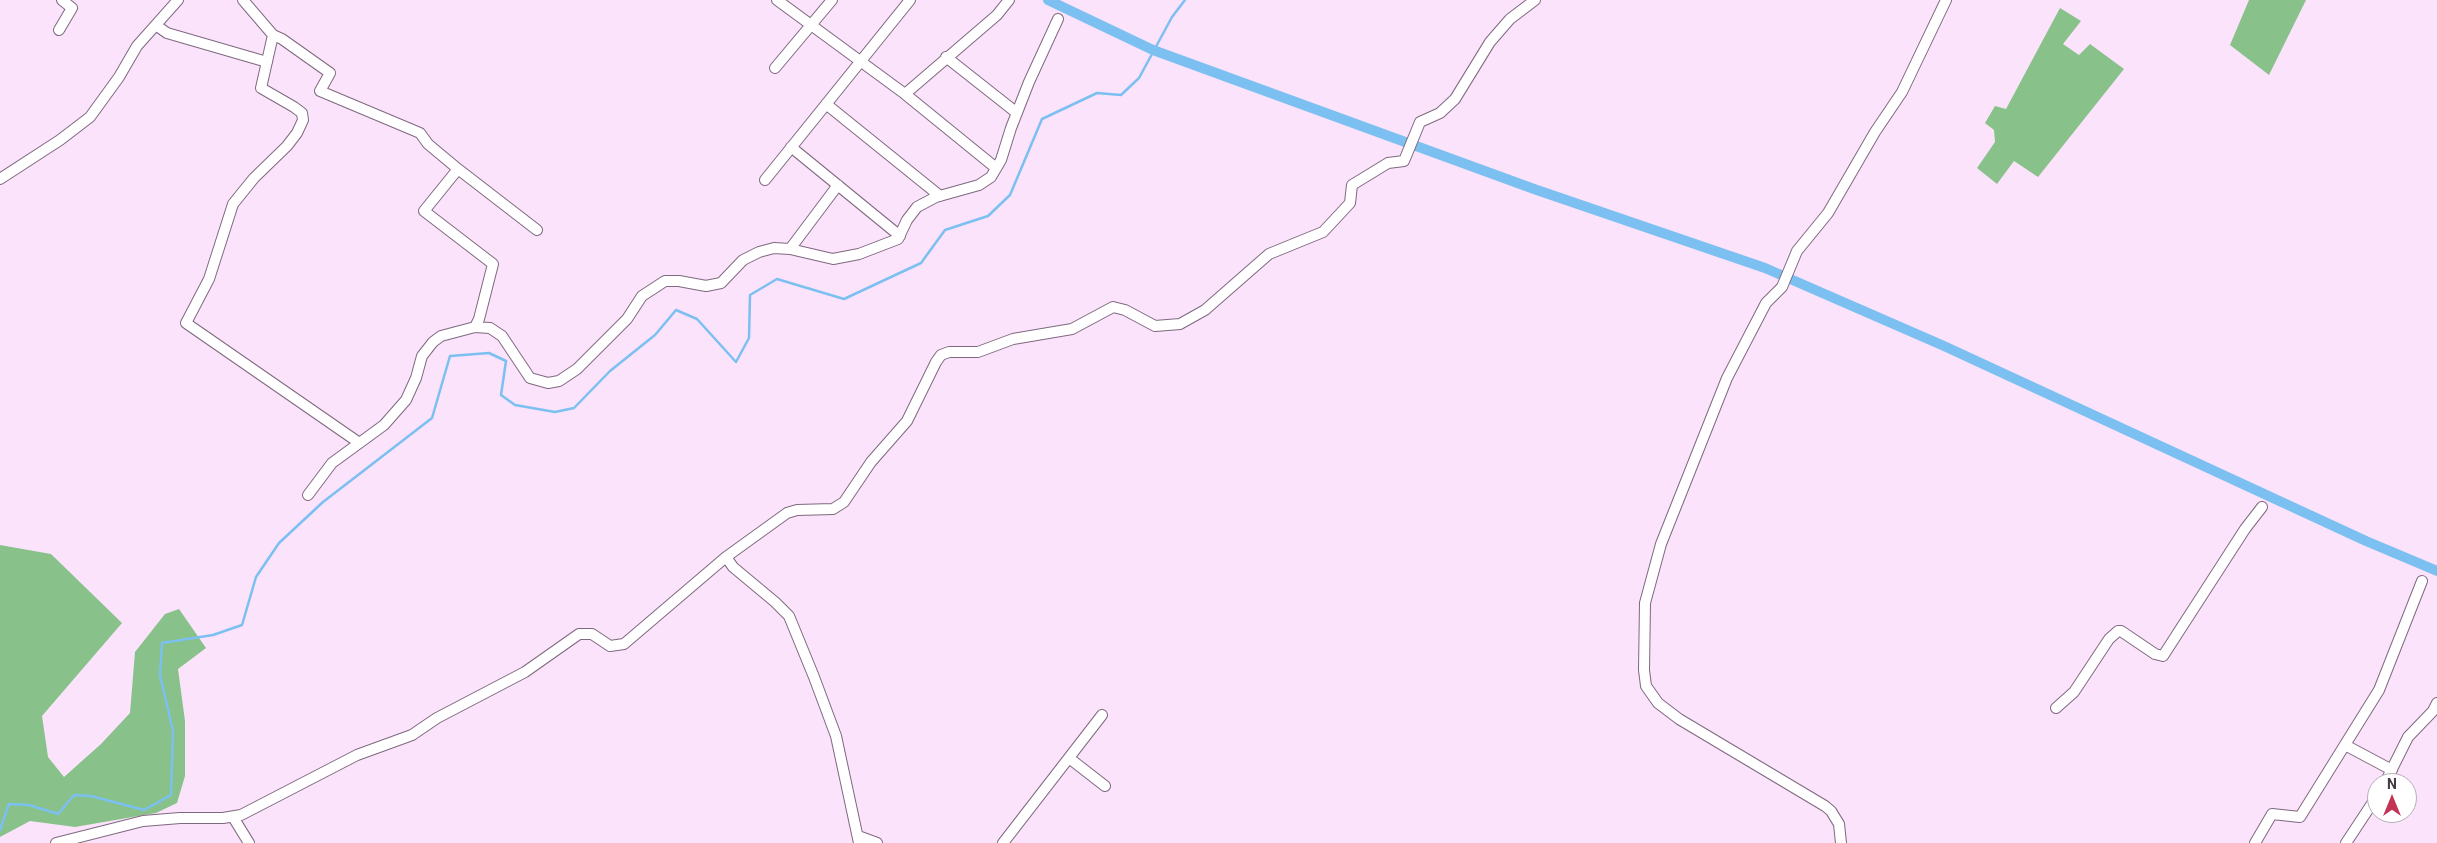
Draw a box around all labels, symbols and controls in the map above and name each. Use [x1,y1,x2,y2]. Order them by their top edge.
north arrow [2367,773,2417,823]
text: N [2387,776,2397,792]

